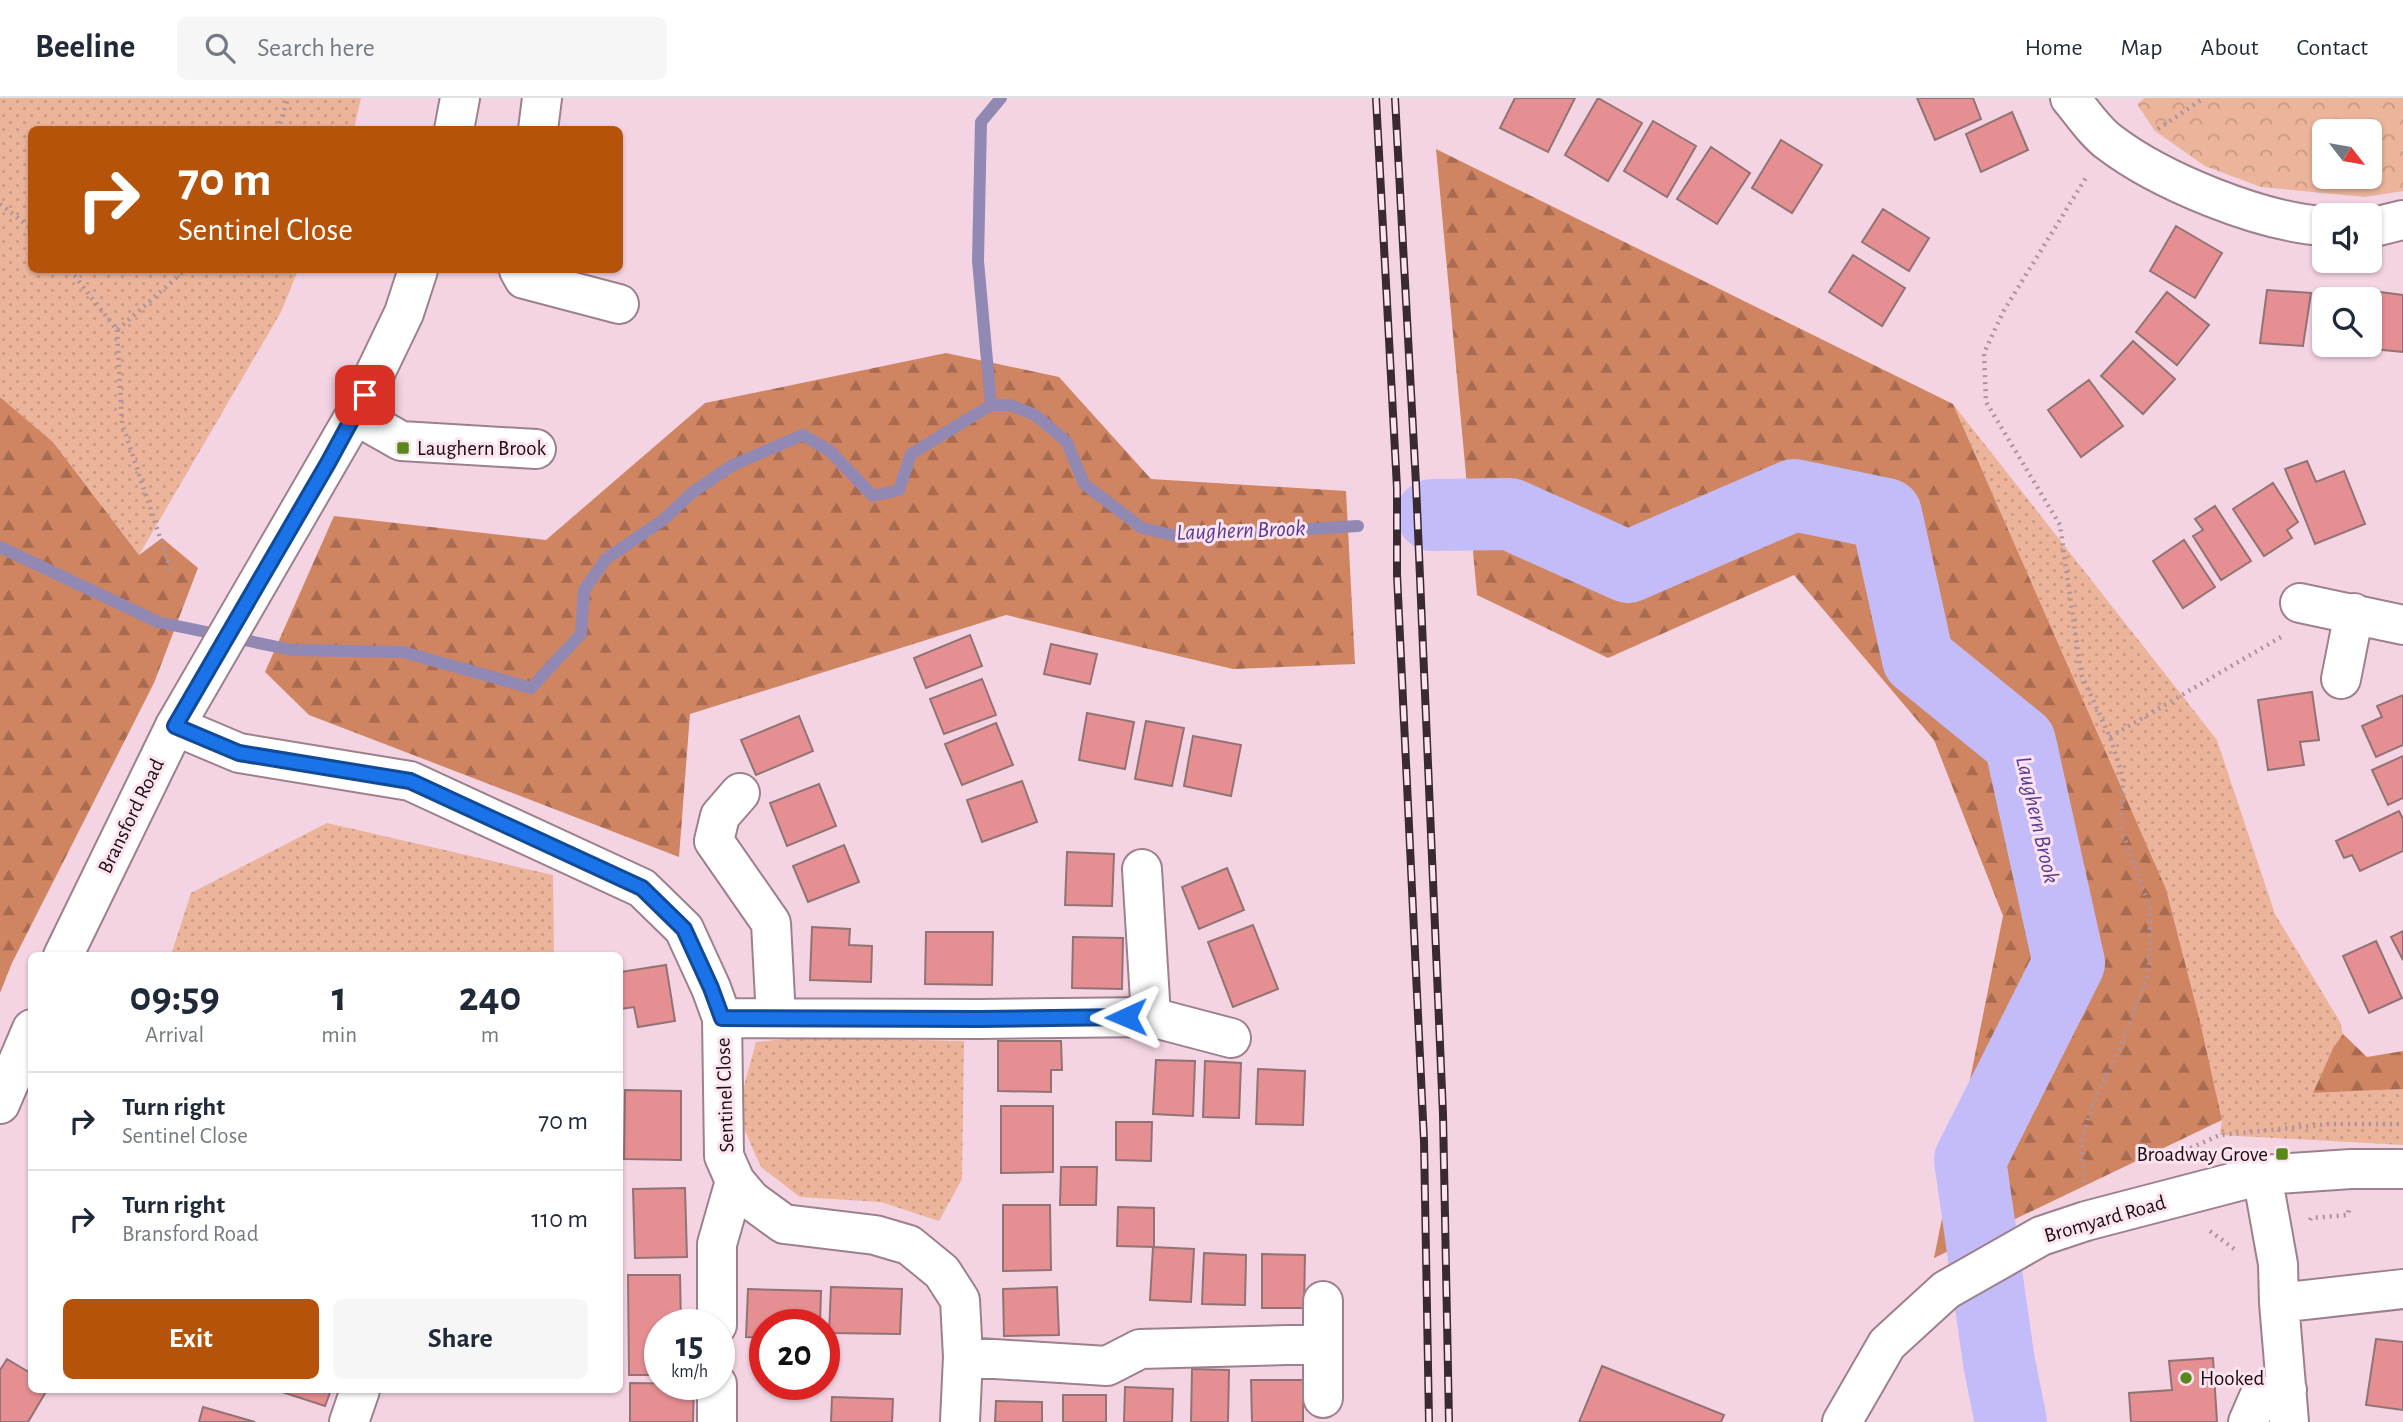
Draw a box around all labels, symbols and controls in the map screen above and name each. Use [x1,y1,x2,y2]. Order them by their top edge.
search box [177,17,667,80]
icon: search [201,29,239,67]
text: Beeline [35,31,135,64]
text: Search here [257,35,375,61]
text: Home [2025,36,2083,60]
text: Map [2121,36,2163,60]
text: About [2201,36,2258,60]
text: Contact [2296,36,2368,60]
north arrow [2312,119,2382,189]
map controls [2312,119,2382,357]
icon: right [63,154,154,245]
text: 70 m [178,156,272,205]
button: sound [2312,203,2382,273]
text: Sentinel Close [178,214,353,246]
button: search [2312,287,2382,357]
pin [335,365,395,425]
icon: arrive [346,376,384,414]
place label: Laughern Brook [417,438,547,459]
marker: Laughern Brook [395,440,411,456]
water label: Laughern Brook [1176,517,1307,545]
water label: Laughern Brook [2011,754,2063,886]
street label: Bransford Road [94,755,168,877]
text: 09:59 [130,976,220,1018]
text: 1 [332,976,347,1018]
text: 240 [459,976,521,1018]
position arrow [1089,980,1163,1054]
text: Arrival [145,1024,204,1047]
text: min [321,1024,357,1047]
text: m [481,1024,499,1047]
street label: Sentinel Close [713,1037,737,1153]
text: Turn right [122,1094,225,1120]
icon: right [63,1102,101,1140]
text: 70 m [538,1108,588,1134]
text: Sentinel Close [122,1125,248,1148]
place label: Broadway Grove [2136,1144,2268,1165]
marker: Broadway Grove [2274,1146,2290,1162]
text: Turn right [122,1192,225,1218]
street label: Bromyard Road [2042,1192,2168,1246]
icon: right [63,1200,101,1238]
text: 110 m [531,1206,588,1232]
text: Bransford Road [122,1223,259,1246]
button: Exit [63,1299,319,1379]
button: Share [333,1299,588,1379]
speed limit sign: 20 [749,1309,840,1400]
text: 15 [676,1328,703,1363]
text: km/h [671,1363,708,1381]
place label: Hooked [2200,1368,2264,1389]
marker: Hooked [2178,1370,2194,1386]

